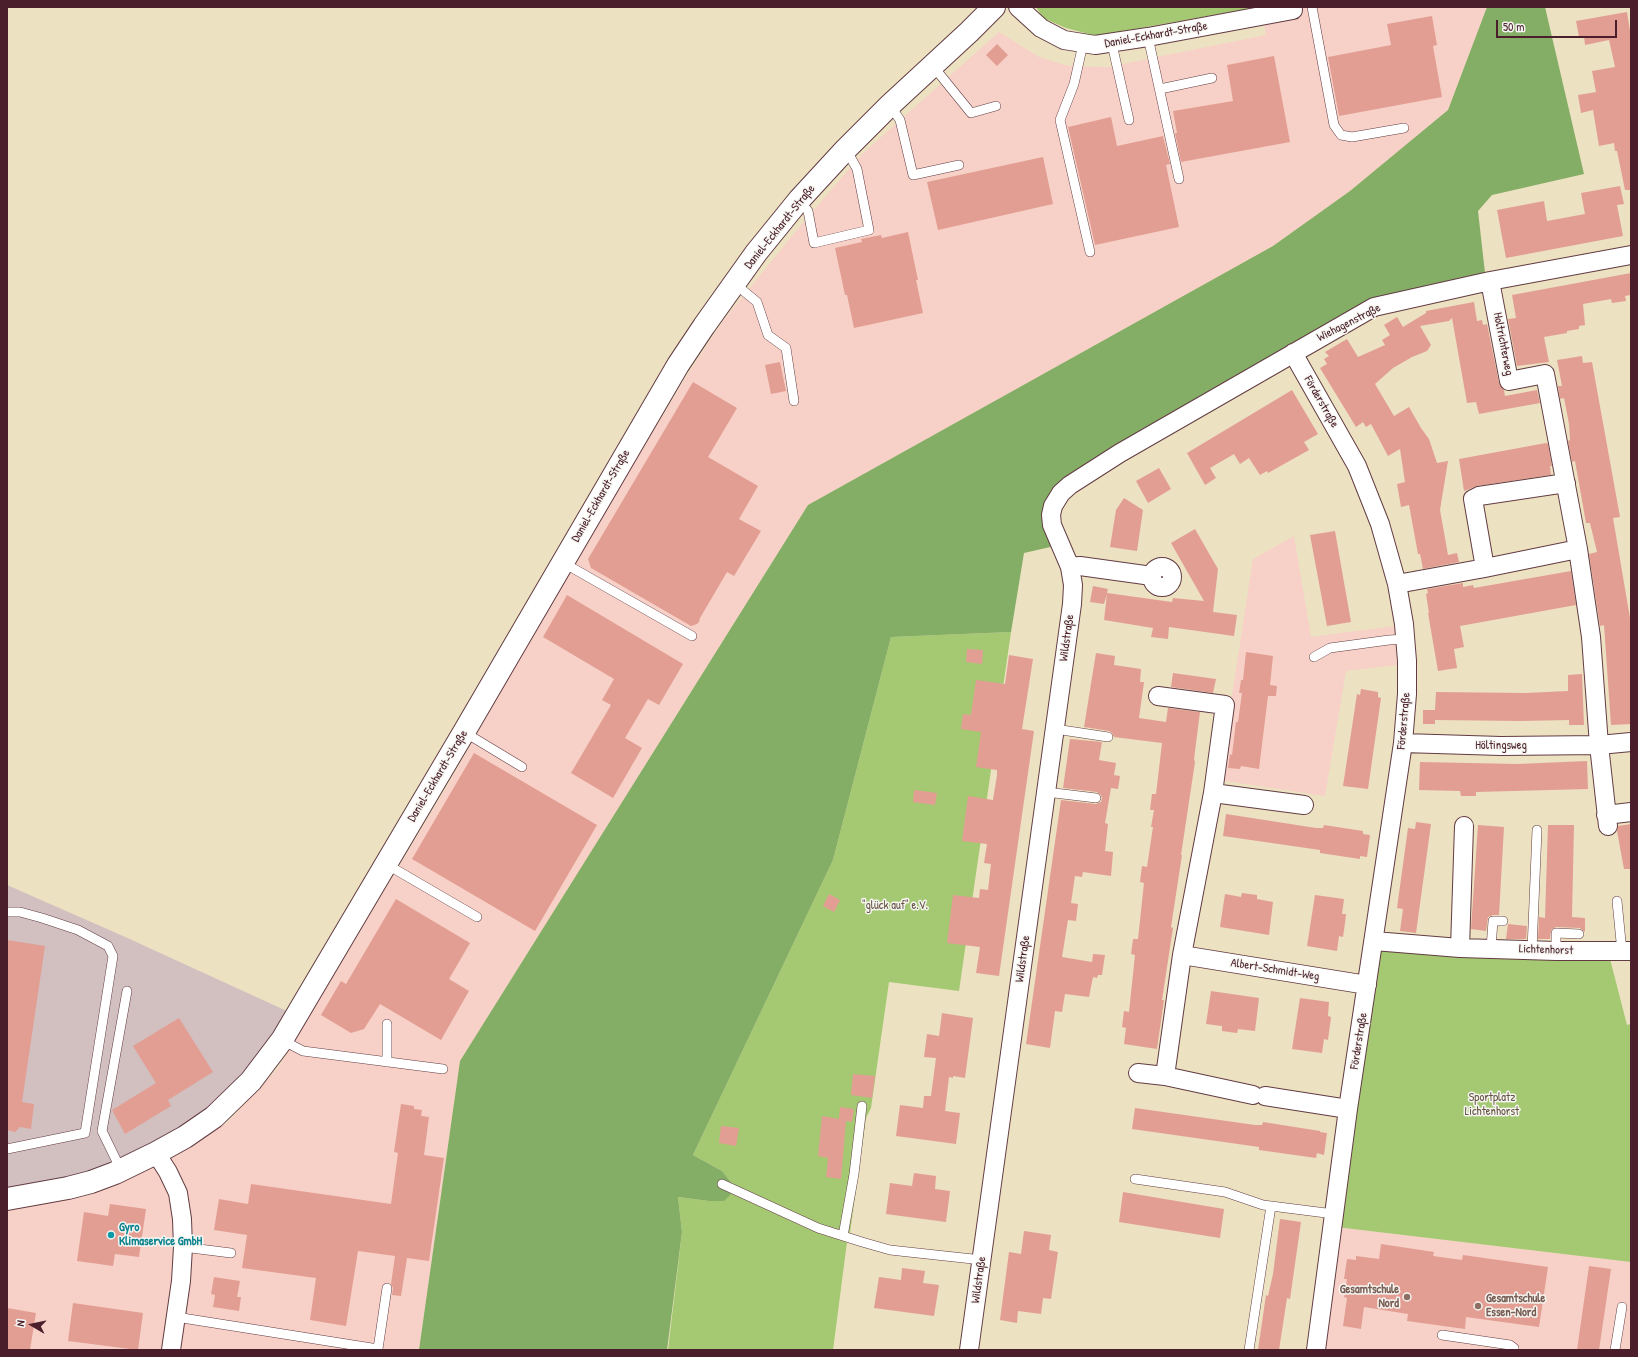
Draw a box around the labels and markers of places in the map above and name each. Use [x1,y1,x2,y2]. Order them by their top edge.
place label: Gyro Klimaservice GmbH [119,1221,202,1249]
marker: Gyro Klimaservice GmbH [106,1230,116,1240]
place label: Gesamtschule Nord [1340,1283,1399,1311]
marker: Gesamtschule Nord [1402,1292,1412,1302]
place label: Gesamtschule Essen-Nord [1486,1292,1545,1320]
marker: Gesamtschule Essen-Nord [1473,1301,1483,1311]

